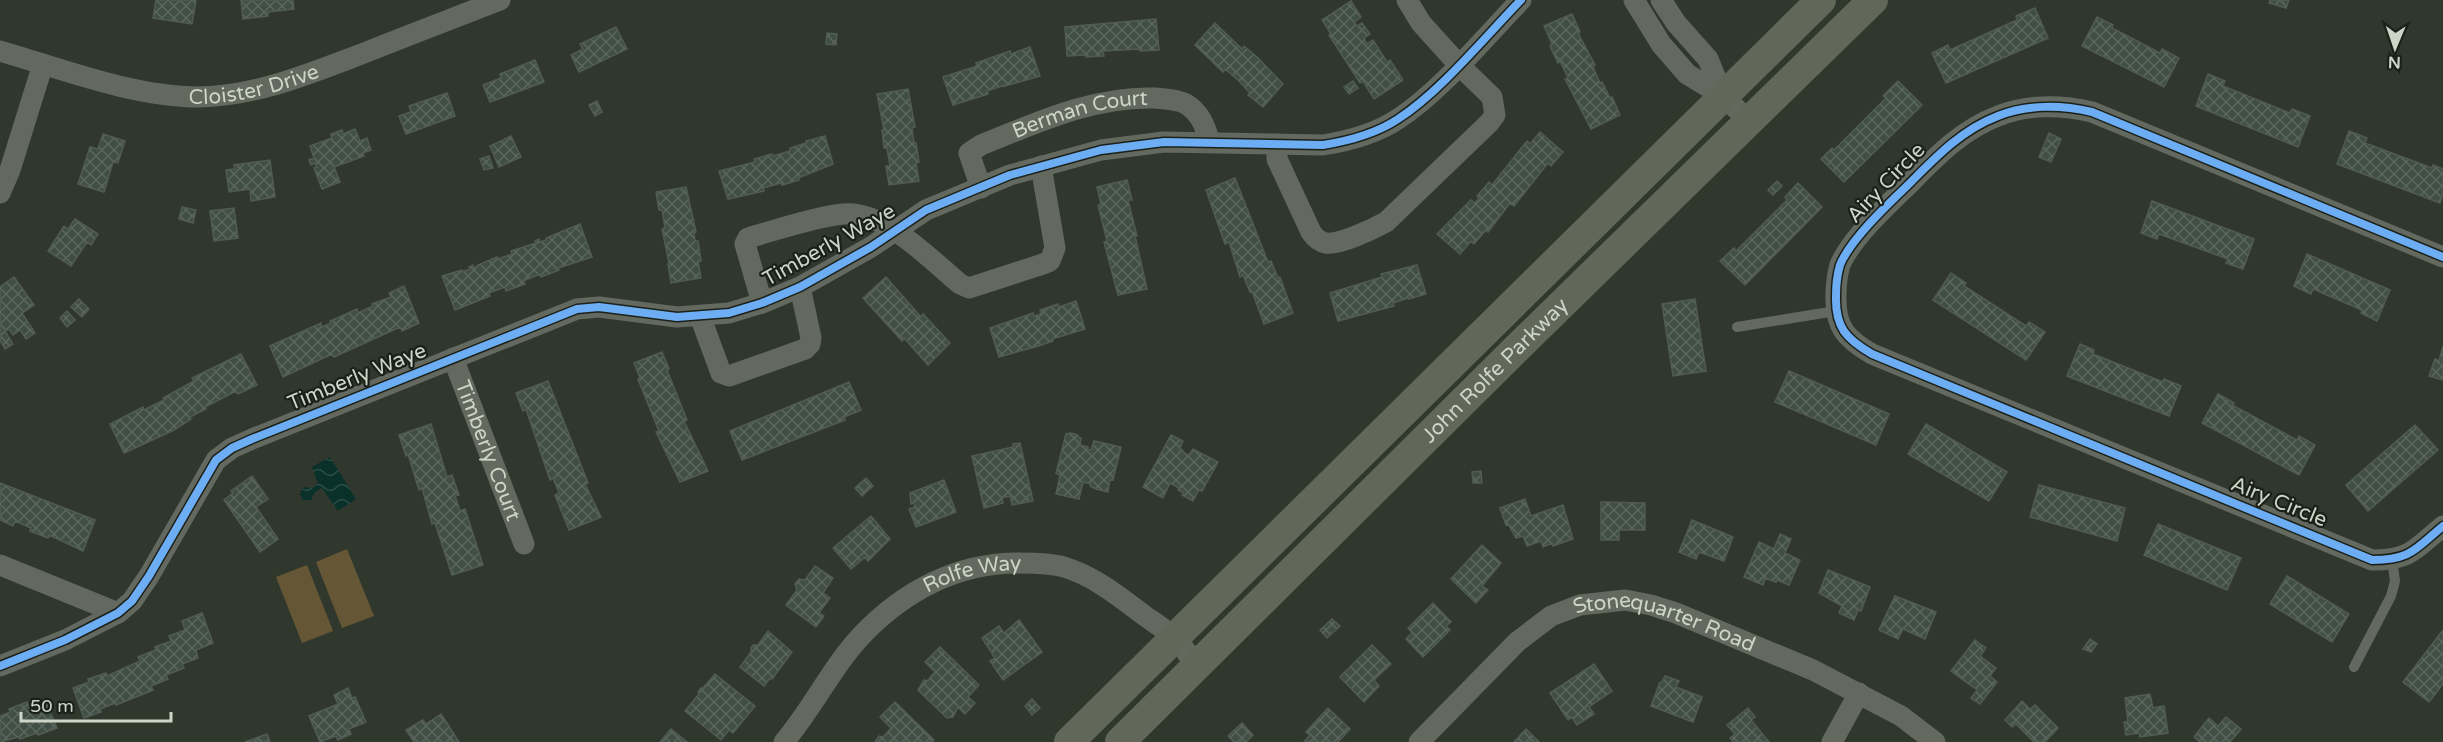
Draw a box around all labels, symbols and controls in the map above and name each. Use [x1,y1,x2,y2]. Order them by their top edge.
north arrow [2365,18,2425,78]
text: N [2388,52,2401,72]
street label: Cloister Drive [188,59,322,110]
street label: Berman Court [1009,85,1148,144]
street label: Airy Circle [1842,138,1930,228]
street label: Timberly Waye [759,198,900,292]
street label: John Rolfe Parkway [1417,293,1573,448]
street label: Timberly Waye [284,338,430,416]
street label: Timberly Court [450,377,526,524]
street label: Airy Circle [2227,471,2331,533]
street label: Rolfe Way [919,550,1021,598]
street label: Stonequarter Road [1569,587,1759,657]
scale bar [21,685,171,723]
text: 50 m [30,695,74,717]

